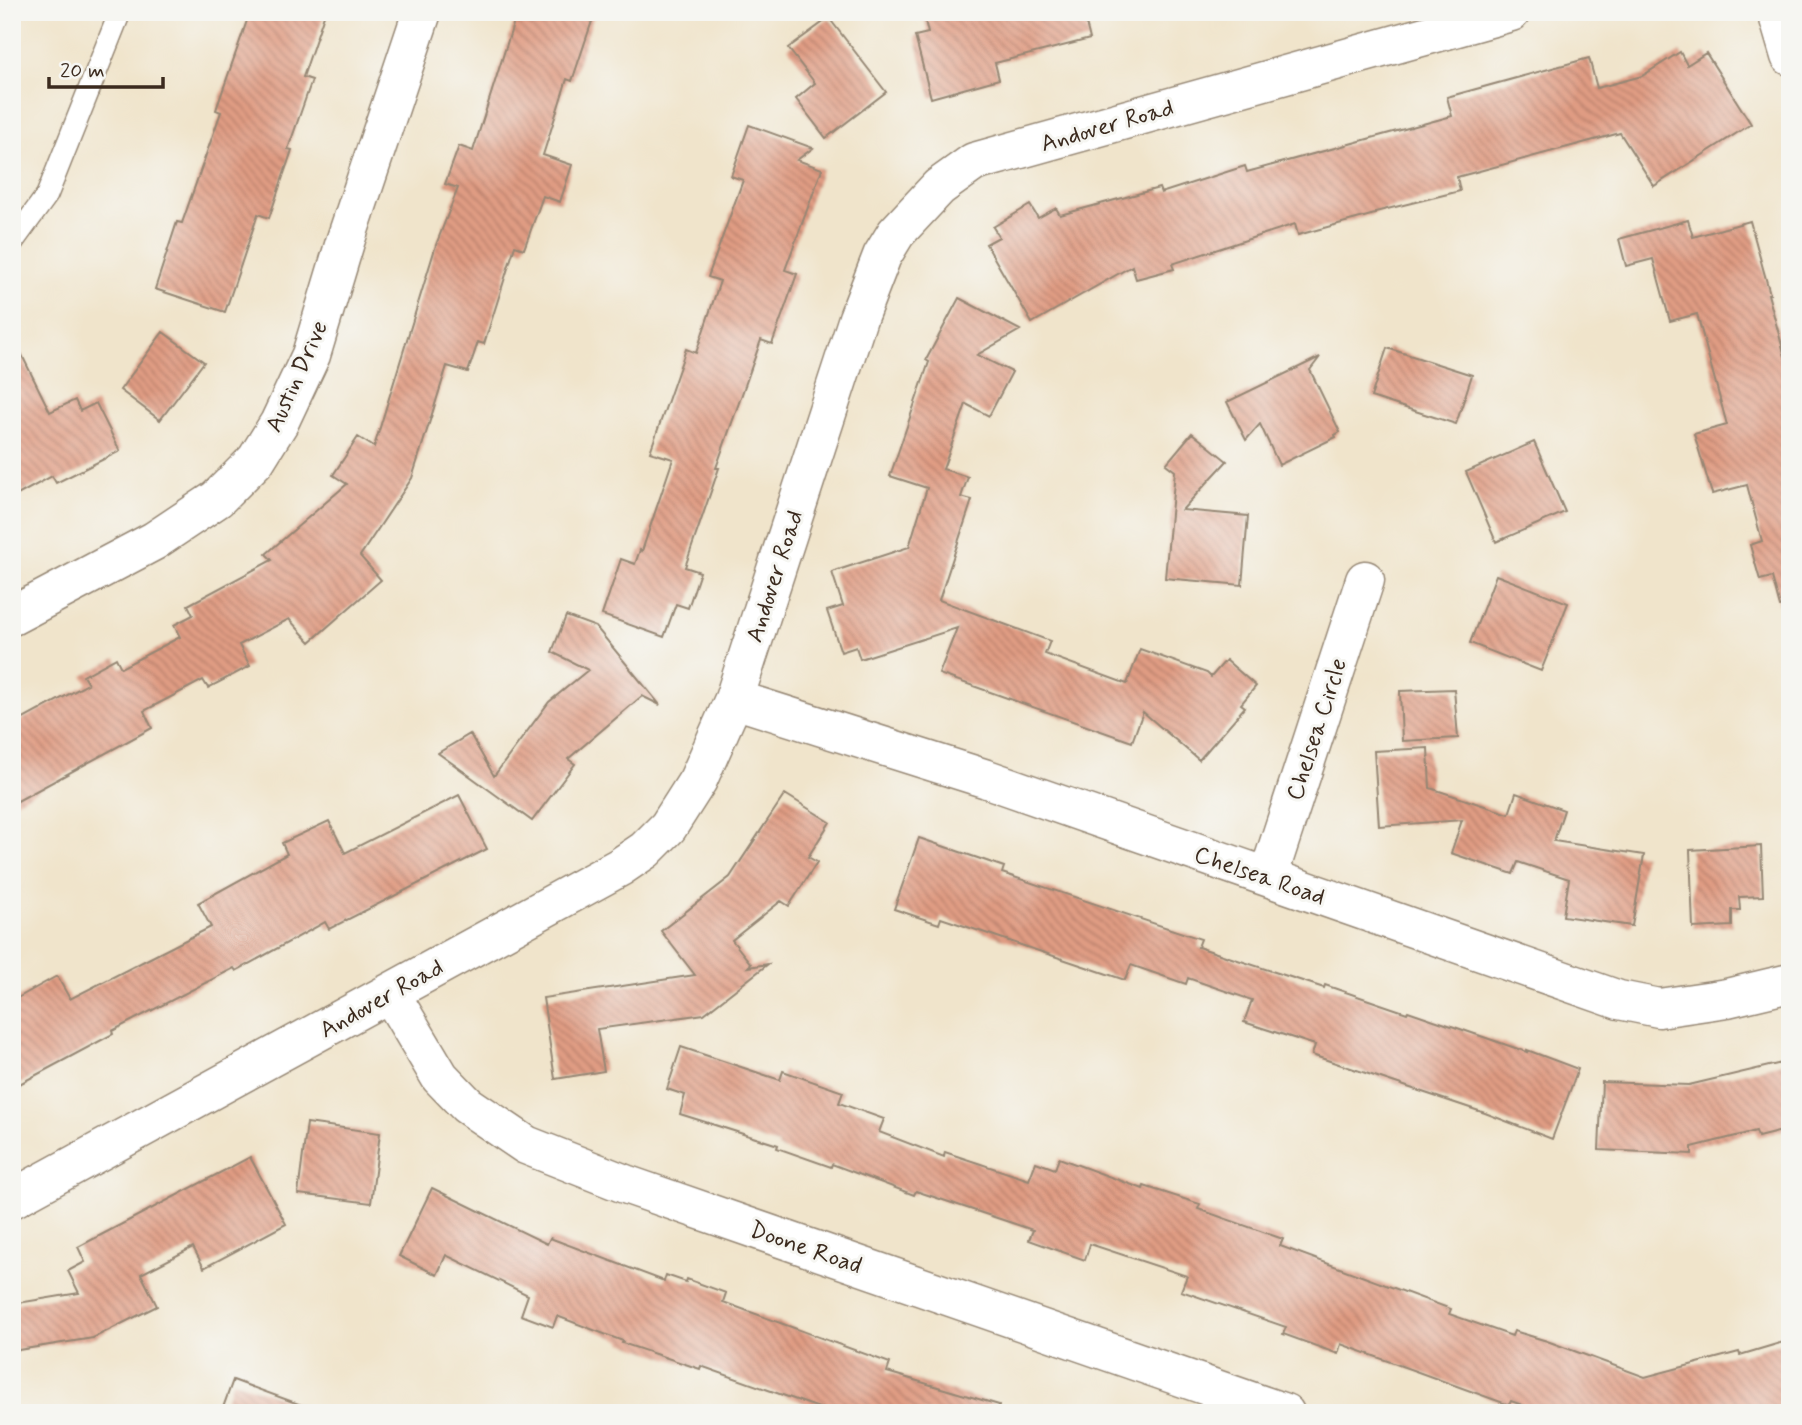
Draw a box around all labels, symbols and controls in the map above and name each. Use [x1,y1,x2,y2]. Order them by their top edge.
scale bar [49,46,163,90]
text: 20 m [60,57,105,85]
street label: Andover Road [1037,93,1178,160]
street label: Austin Drive [259,316,336,437]
street label: Andover Road [739,506,811,646]
street label: Chelsea Circle [1280,654,1355,805]
street label: Chelsea Road [1190,840,1329,913]
street label: Andover Road [314,953,449,1046]
street label: Doone Road [745,1215,866,1282]

